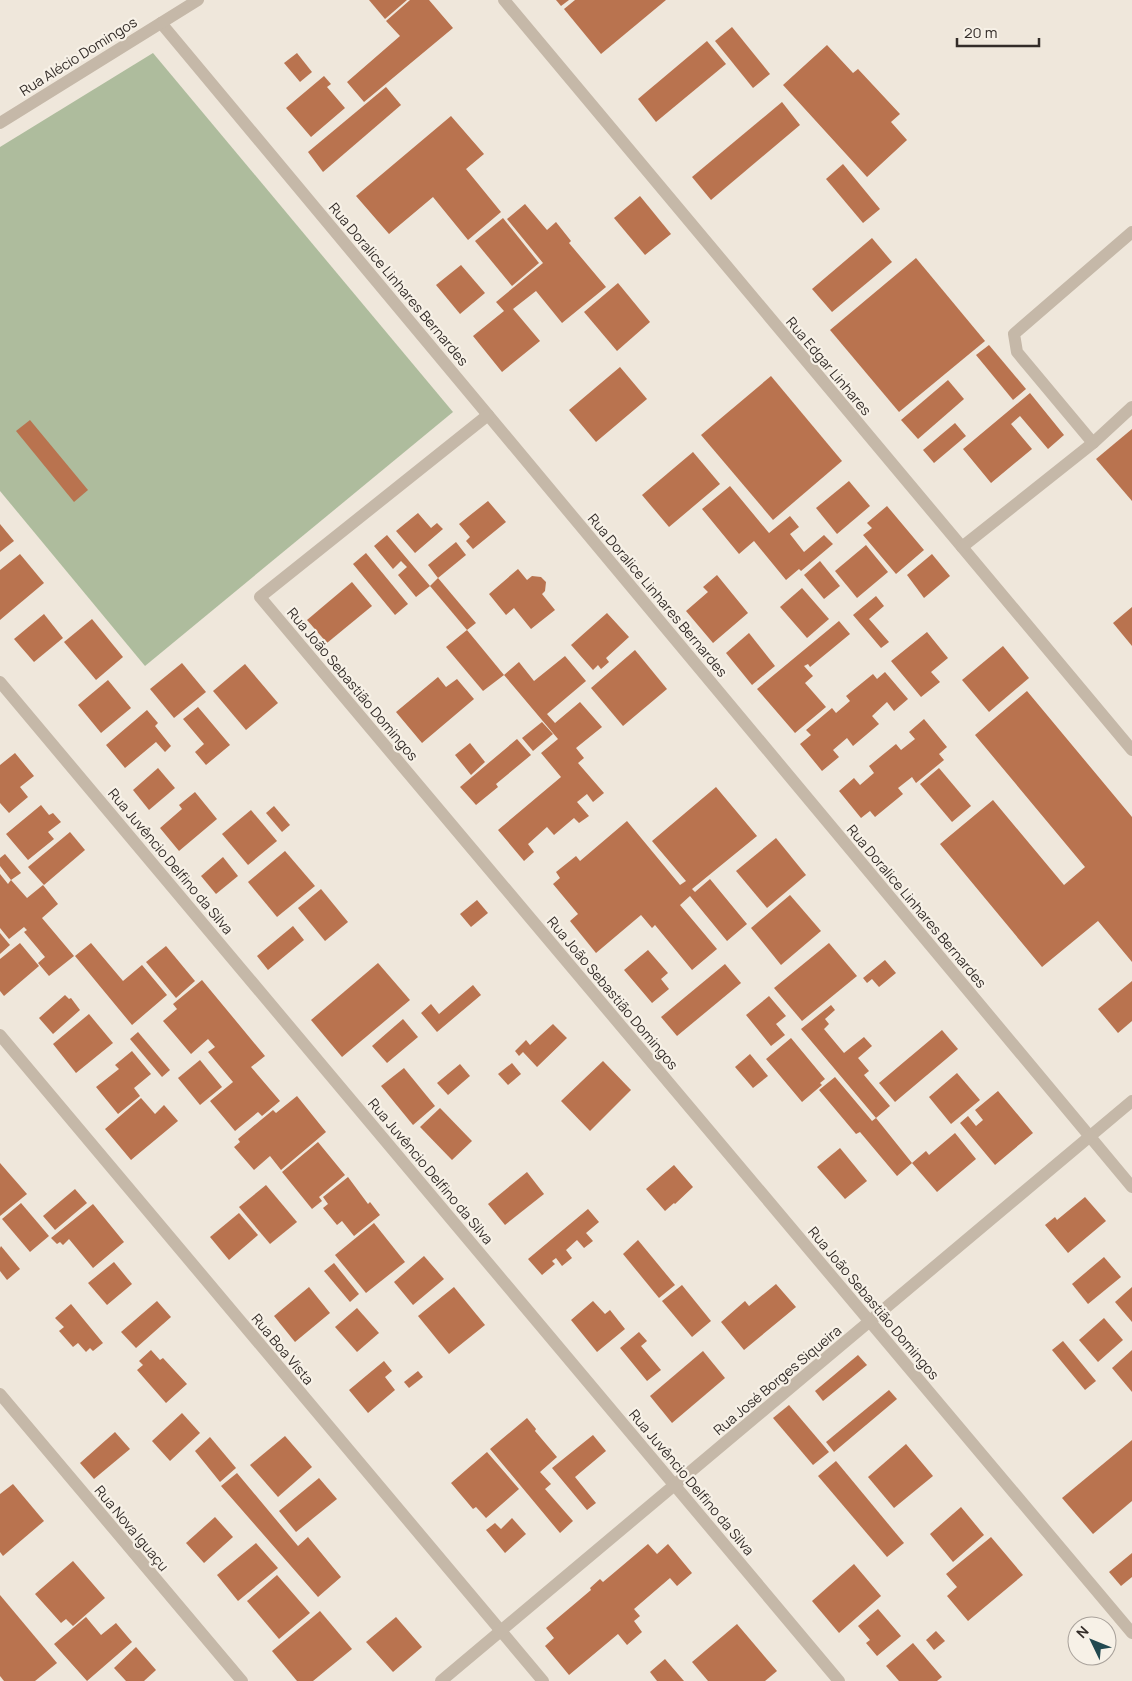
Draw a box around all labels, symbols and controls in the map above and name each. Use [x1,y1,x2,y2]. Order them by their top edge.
street label: Rua Alécio Domingos [16,12,140,100]
scale bar [957,15,1040,47]
text: 20 m [964,22,997,43]
street label: Rua Doralice Linhares Bernardes [325,198,473,370]
street label: Rua Edgar Linhares [782,313,876,419]
street label: Rua Doralice Linhares Bernardes [584,509,732,681]
street label: Rua João Sebastião Domingos [283,603,423,765]
street label: Rua Juvêncio Delfino da Silva [104,784,238,938]
street label: Rua Doralice Linhares Bernardes [843,820,991,992]
street label: Rua João Sebastião Domingos [543,912,683,1074]
street label: Rua Juvêncio Delfino da Silva [364,1094,498,1248]
street label: Rua João Sebastião Domingos [804,1222,944,1384]
street label: Rua Boa Vista [248,1309,318,1389]
street label: Rua José Borges Siqueira [709,1321,845,1439]
street label: Rua Juvêncio Delfino da Silva [625,1405,759,1559]
street label: Rua Nova Iguaçu [91,1481,173,1575]
north arrow [1067,1616,1117,1666]
text: N [1072,1622,1093,1642]

